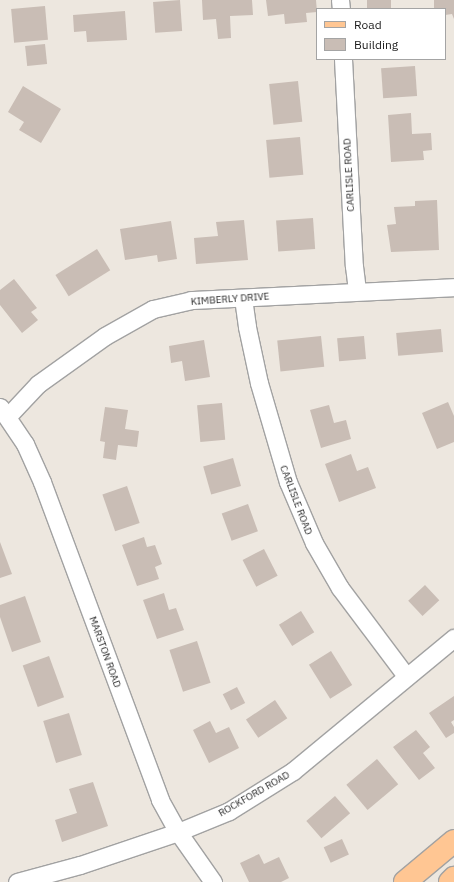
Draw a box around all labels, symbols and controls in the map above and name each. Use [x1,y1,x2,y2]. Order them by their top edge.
legend [316,8,446,60]
text: Road [354,17,382,32]
text: Building [354,37,398,52]
street label: CARLISLE ROAD [341,138,357,212]
street label: KIMBERLY DRIVE [190,290,270,308]
street label: CARLISLE ROAD [277,464,315,536]
street label: MARSTON ROAD [87,615,123,689]
street label: ROCKFORD ROAD [216,769,292,819]

